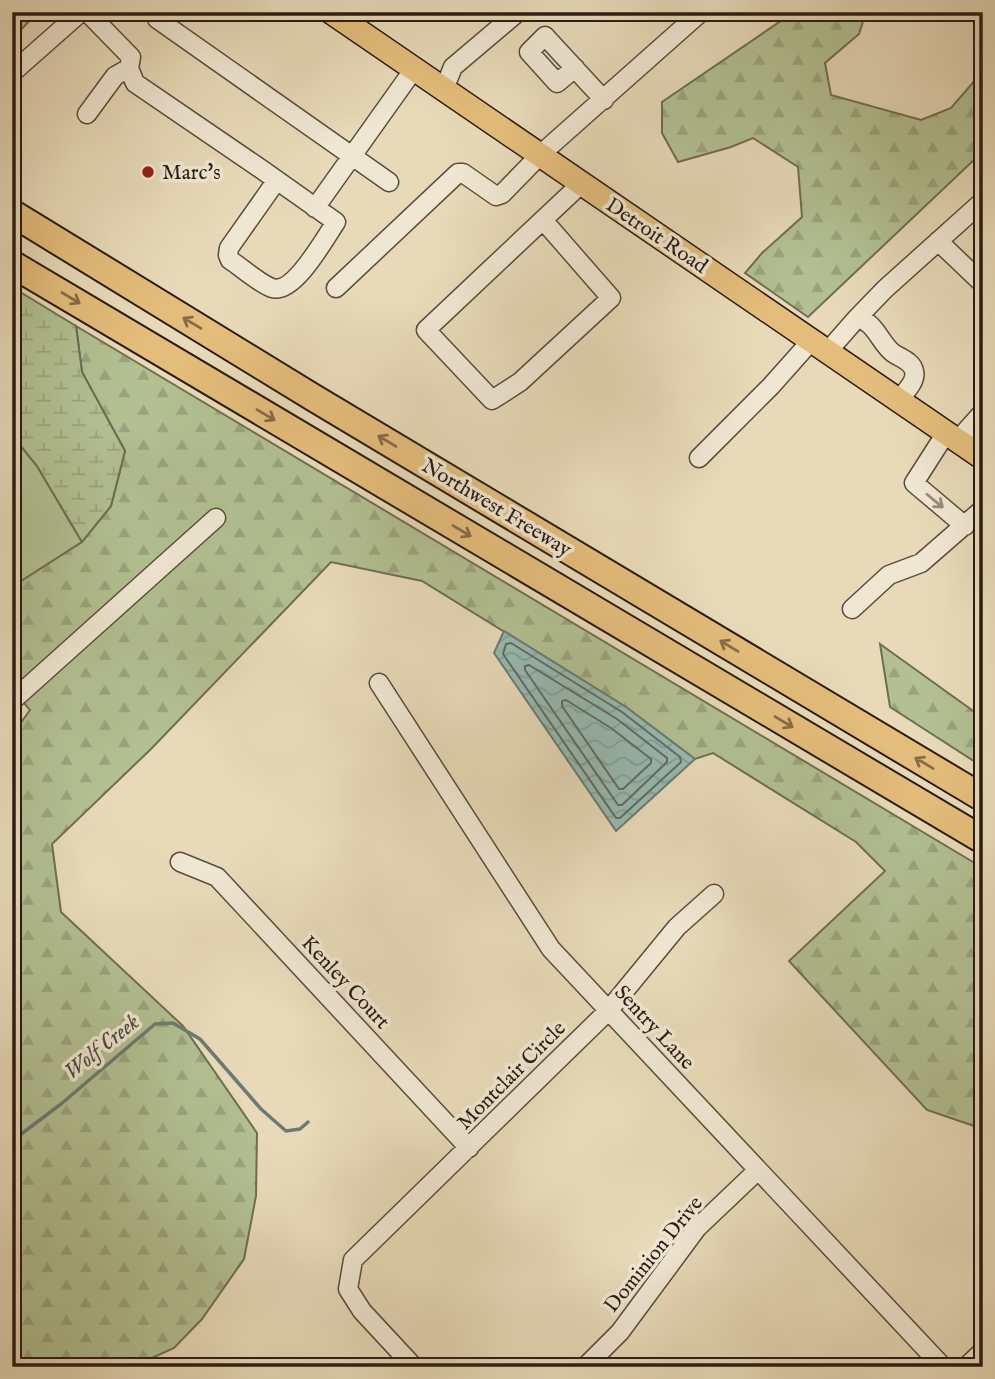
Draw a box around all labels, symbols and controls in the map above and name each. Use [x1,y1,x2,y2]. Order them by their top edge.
place label: Marc's [162,160,221,187]
marker: Marc's [140,164,156,180]
street label: Detroit Road [600,192,713,281]
one-way arrow [60,292,80,306]
one-way arrow [183,316,203,330]
one-way arrow [256,408,276,422]
one-way arrow [377,434,397,448]
street label: Northwest Freeway [416,453,577,564]
one-way arrow [926,493,944,509]
one-way arrow [451,524,471,538]
one-way arrow [719,639,739,653]
one-way arrow [773,716,794,729]
one-way arrow [915,756,935,770]
street label: Kenley Court [295,931,395,1035]
street label: Sentry Lane [608,980,700,1076]
water label: Wolf Creek [58,1008,146,1086]
street label: Montclair Circle [452,1016,573,1136]
street label: Dominion Drive [599,1191,710,1319]

